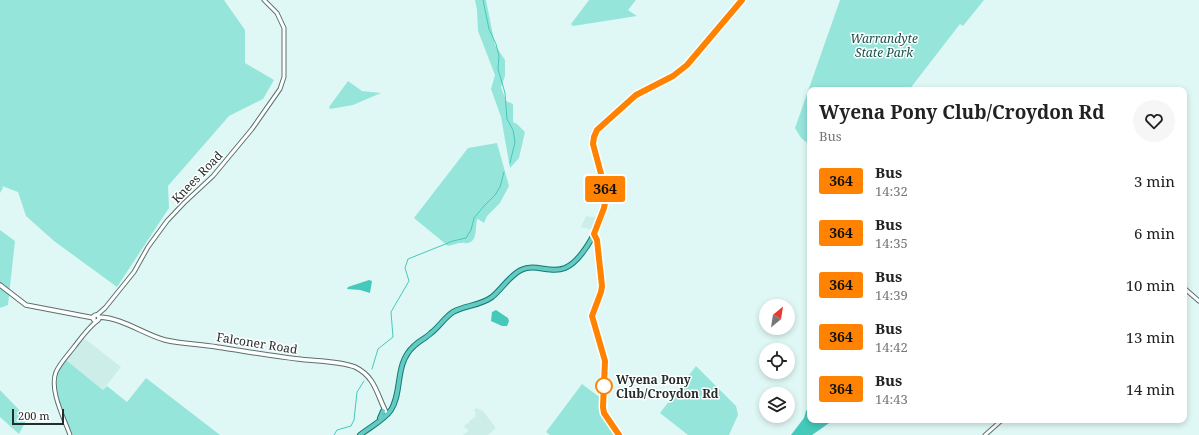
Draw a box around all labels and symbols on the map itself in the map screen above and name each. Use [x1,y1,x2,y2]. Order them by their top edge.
park label: Warrandyte State Park [850,30,918,61]
street label: Knees Road [168,147,227,207]
line badge: 364 [582,176,628,202]
north arrow [759,299,795,335]
street label: Falconer Road [215,328,299,358]
place label: Wyena Pony Club/Croydon Rd [616,371,719,402]
marker: Wyena Pony Club/Croydon Rd [595,377,613,395]
scale bar [12,407,64,426]

